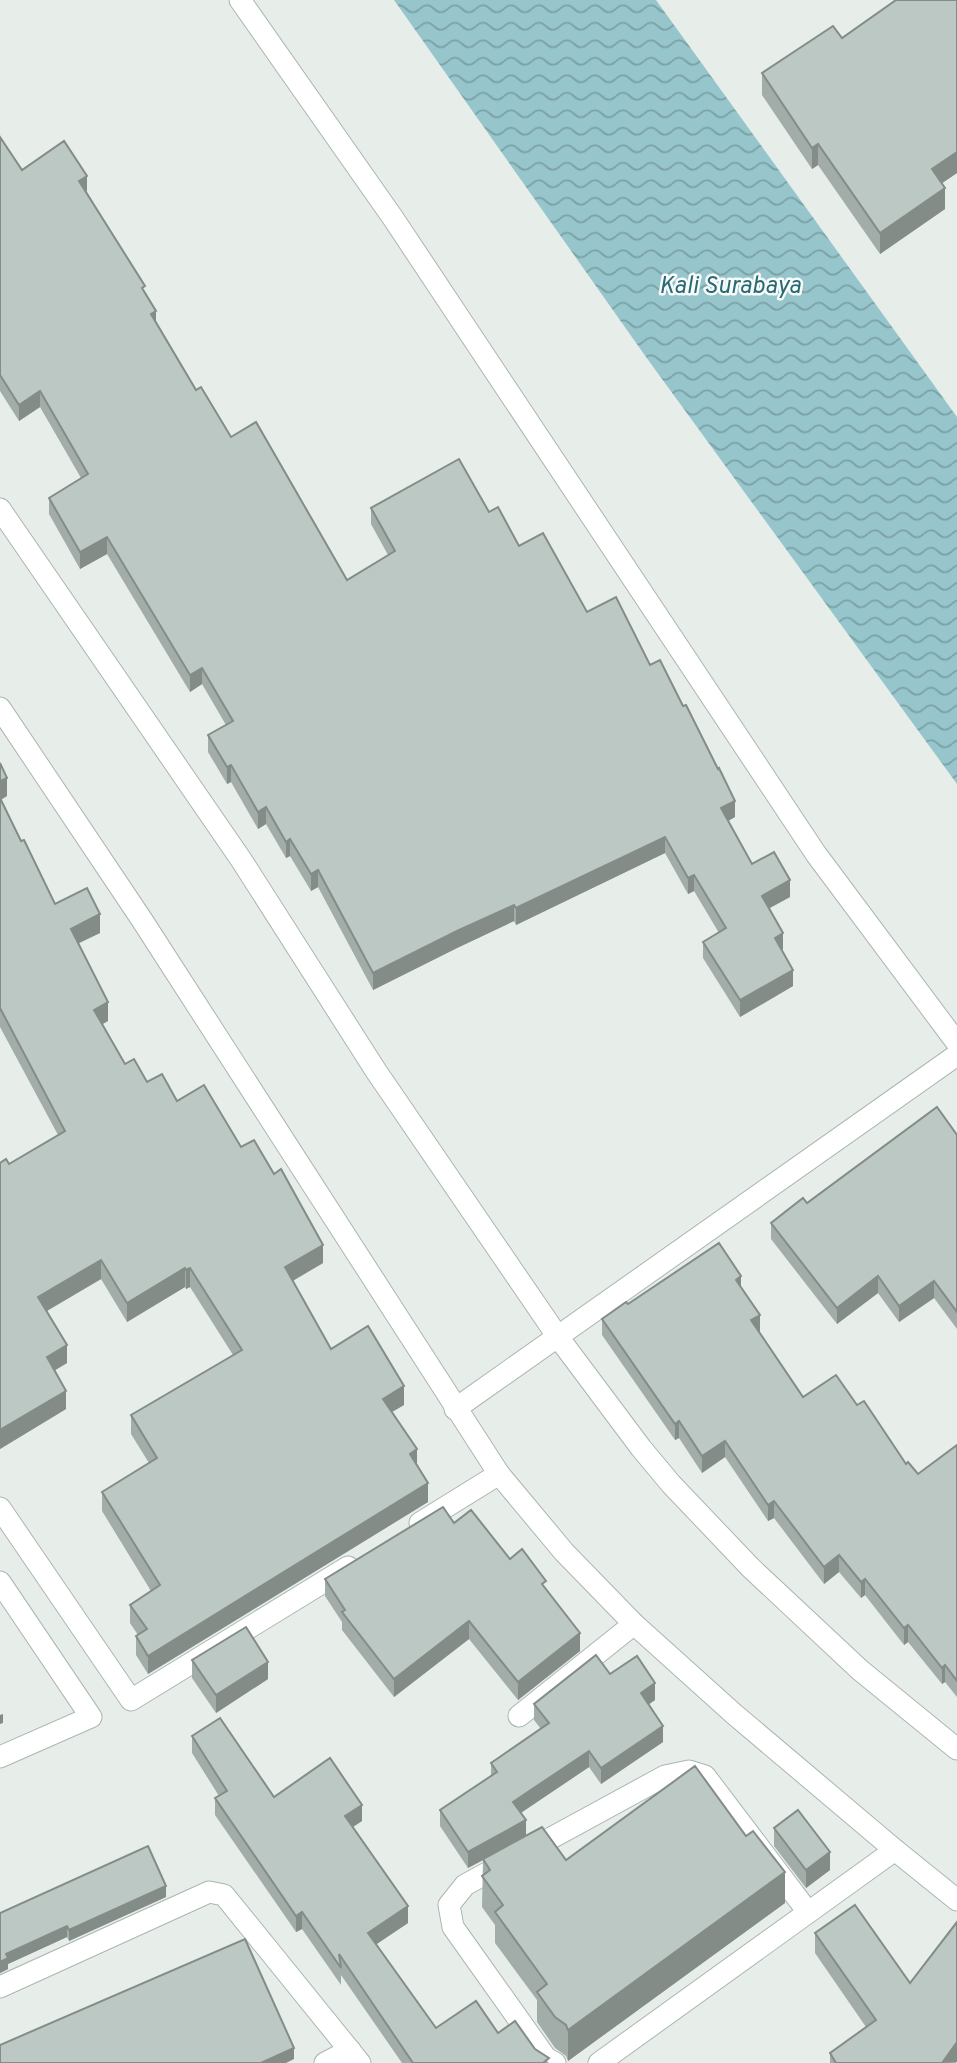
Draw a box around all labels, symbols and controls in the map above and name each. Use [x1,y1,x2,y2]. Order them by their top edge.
water label: Kali Surabaya [659,272,802,302]

